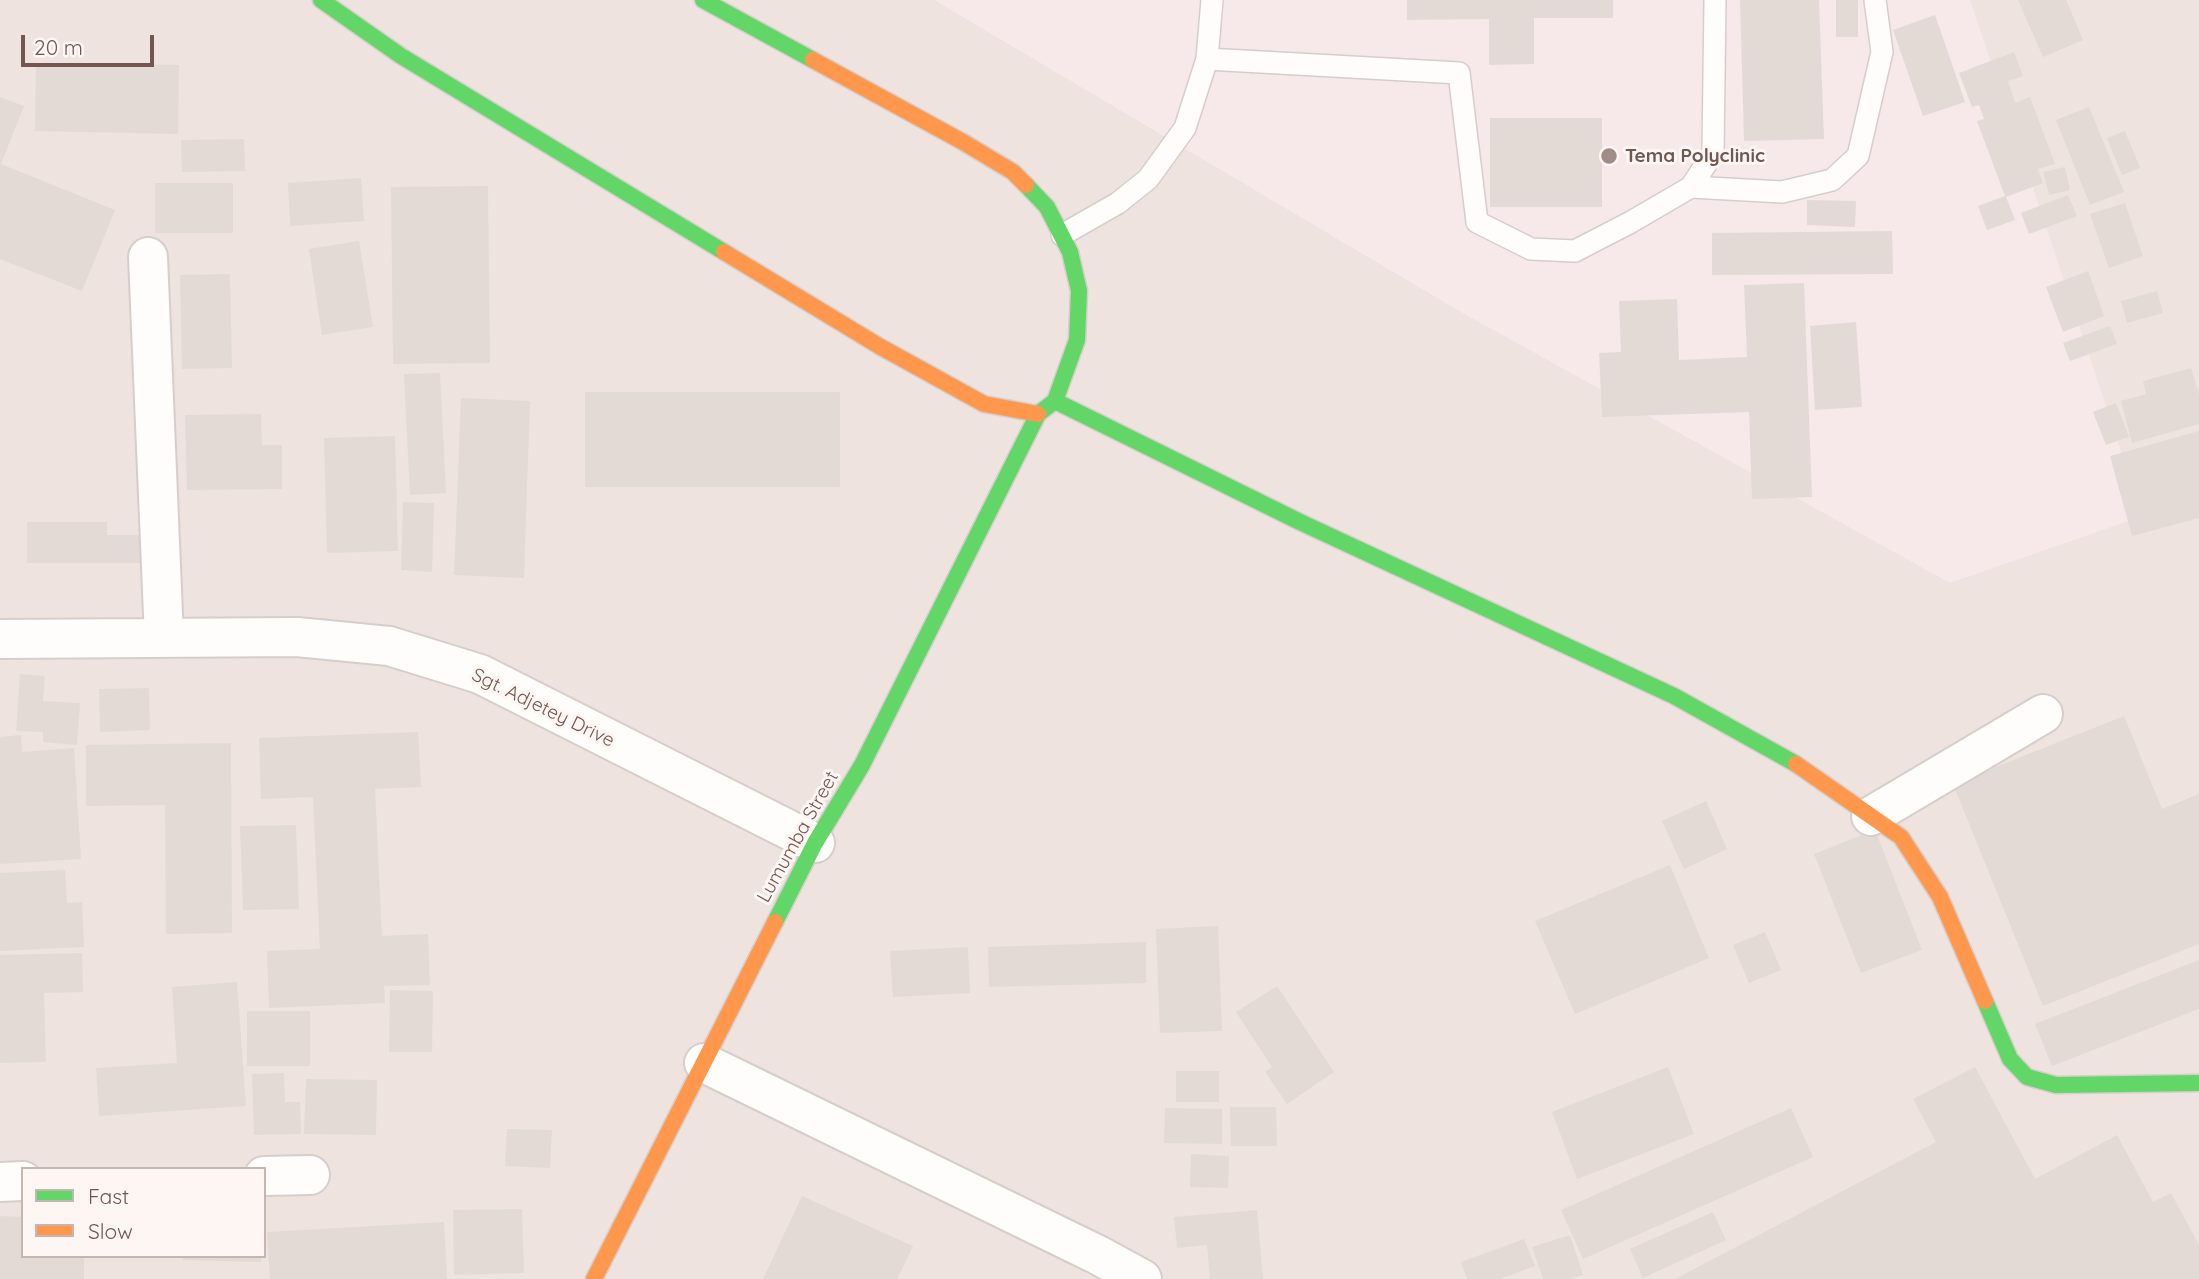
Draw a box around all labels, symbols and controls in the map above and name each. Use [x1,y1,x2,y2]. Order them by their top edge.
scale bar [24,21,158,65]
text: 20 m [34,34,83,60]
place label: Tema Polyclinic [1625,145,1765,167]
marker: Tema Polyclinic [1599,146,1619,166]
street label: Sgt. Adjetey Drive [468,664,618,752]
street label: Lumumba Street [753,767,843,907]
legend [21,1167,266,1258]
text: Fast [88,1183,129,1209]
text: Slow [88,1218,133,1244]

